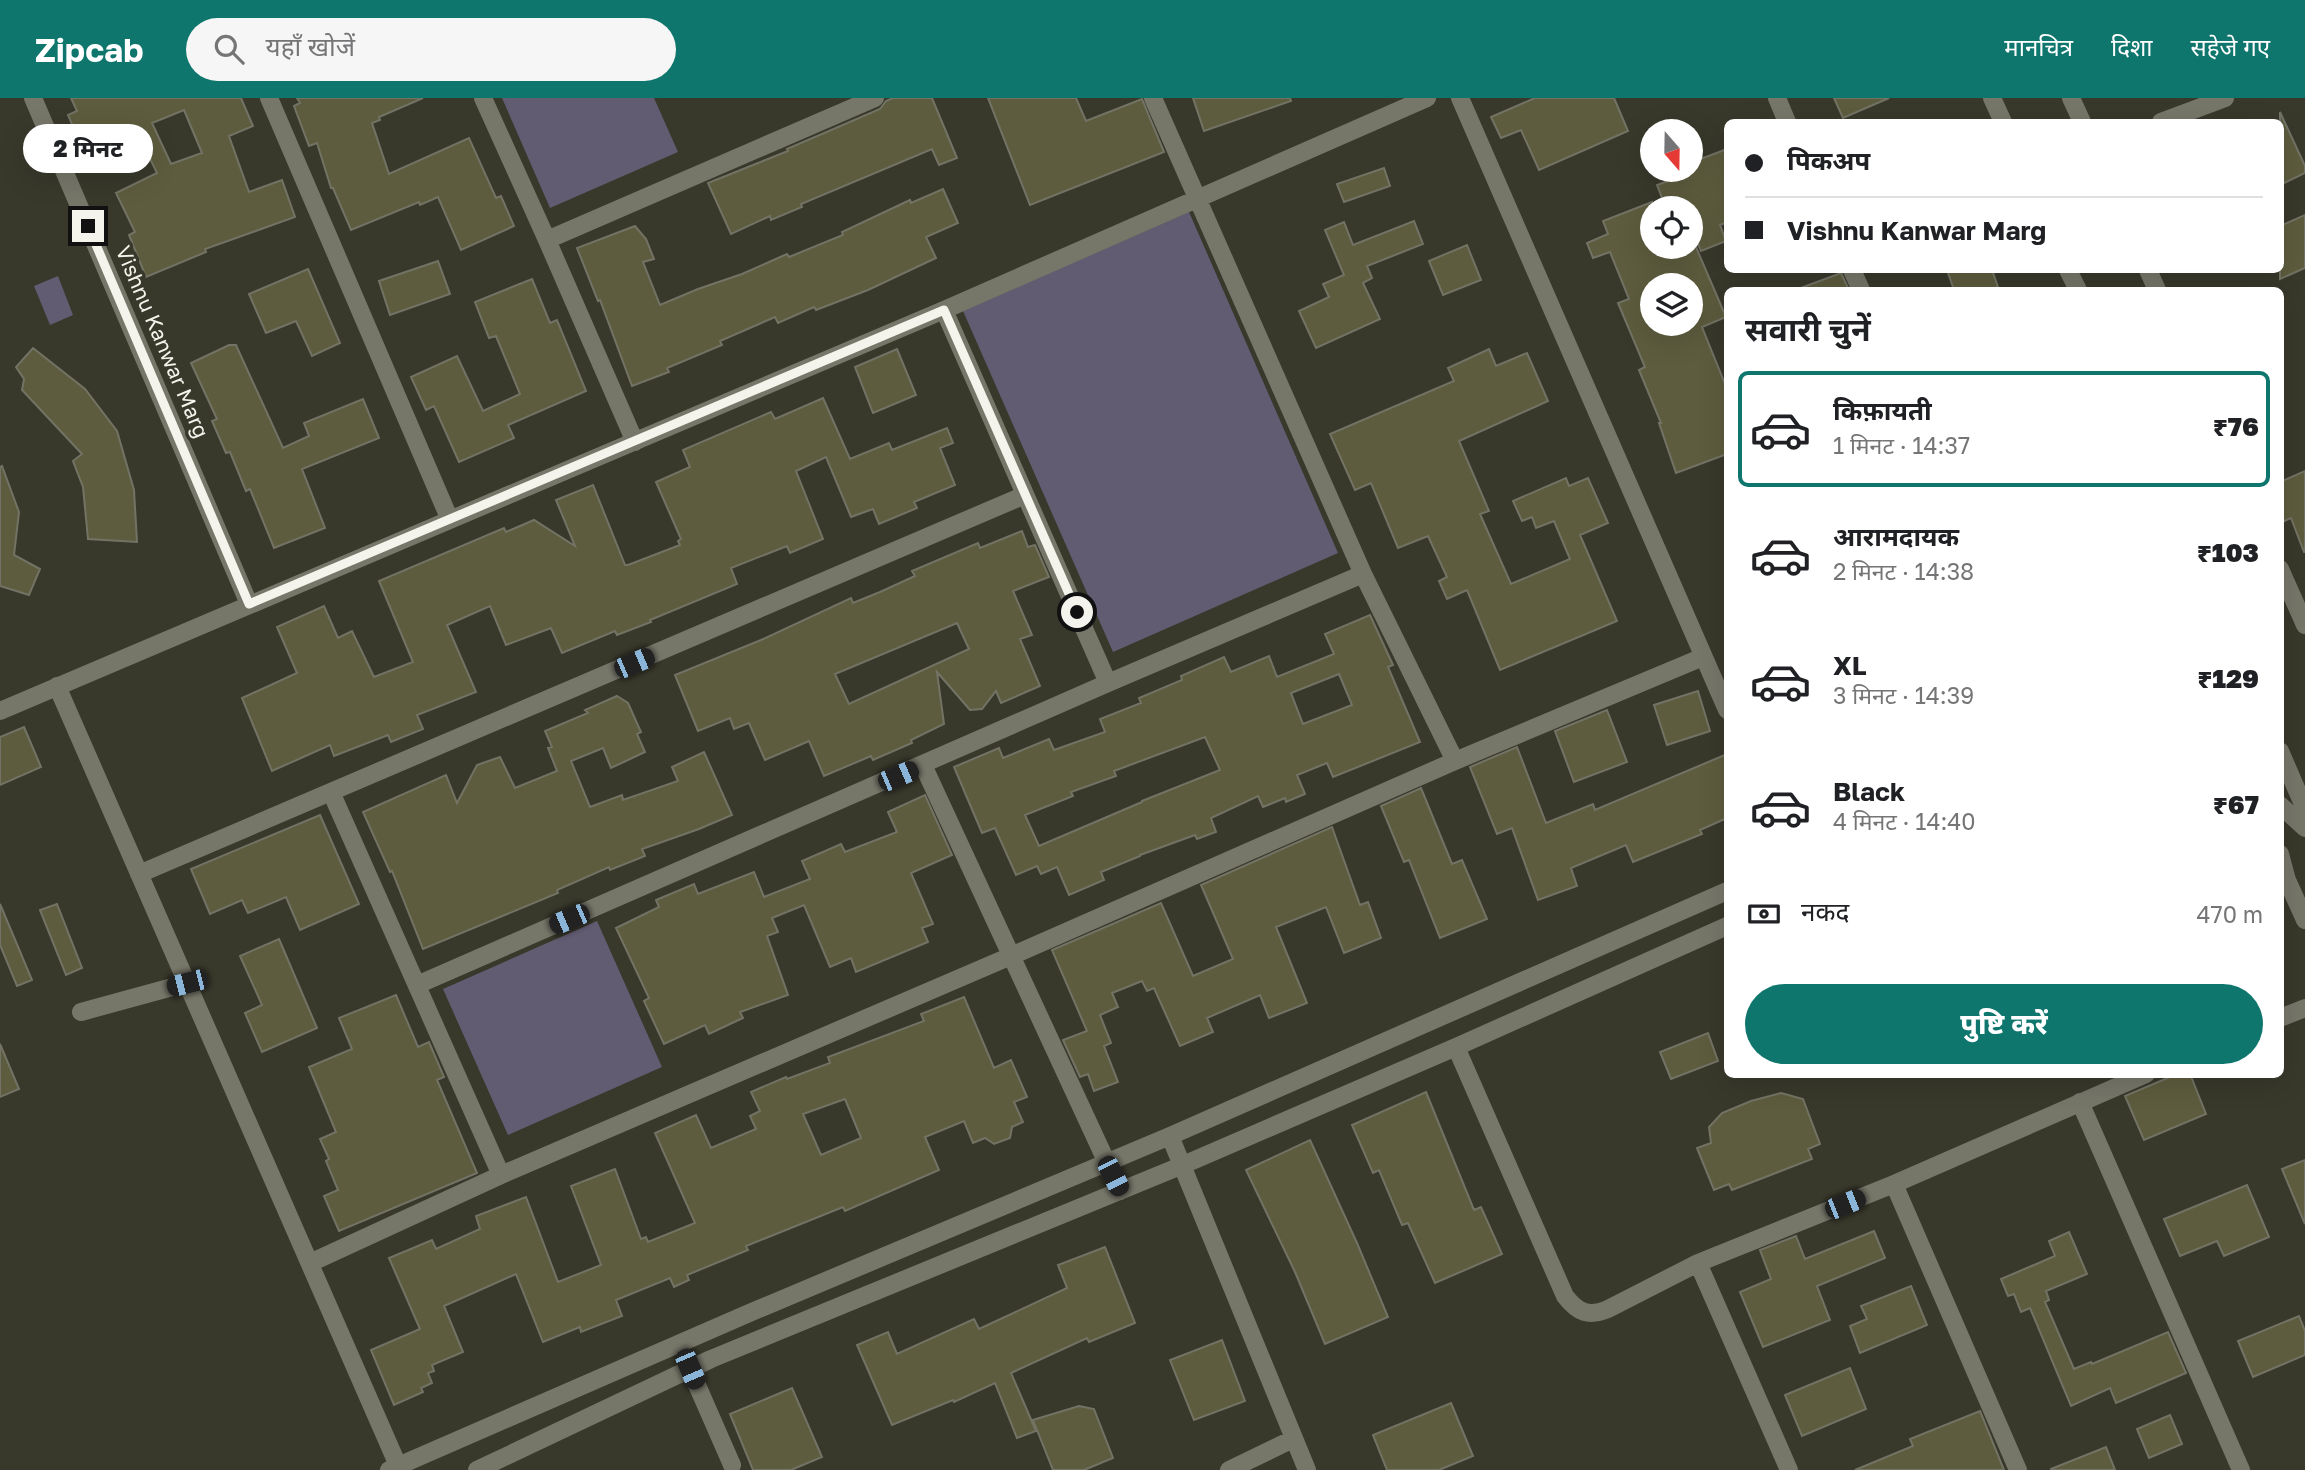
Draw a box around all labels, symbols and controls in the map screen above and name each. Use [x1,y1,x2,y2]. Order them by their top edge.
search box [186,18,676,81]
text: Zipcab [35,30,144,69]
icon: search [210,30,248,68]
text: यहाँ खोजें [266,31,355,62]
text: मानचित्र [2004,32,2073,61]
text: दिशा [2111,32,2152,61]
text: सहेजे गए [2190,32,2270,61]
north arrow [1640,119,1703,182]
map controls [1640,119,1703,336]
callout: 2 मिनट [23,124,153,174]
text: 2 मिनट [53,134,123,162]
text: पिकअप [1787,145,1870,176]
button: locate [1640,196,1703,259]
route end [72,210,104,242]
text: Vishnu Kanwar Marg [1787,215,2046,246]
street label: Vishnu Kanwar Marg [111,242,215,442]
button: layers [1640,273,1703,336]
text: सवारी चुनें [1745,310,1871,348]
text: किफ़ायती [1833,395,1932,426]
icon: car [1749,398,1812,461]
text: ₹76 [2213,411,2259,442]
text: 1 मिनट · 14:37 [1833,431,1970,459]
text: आरामदायक [1833,521,1959,552]
icon: car [1749,524,1812,587]
text: ₹103 [2197,537,2259,568]
text: 2 मिनट · 14:38 [1833,557,1974,585]
route start [1061,596,1093,628]
car [611,645,658,681]
icon: car [1749,650,1812,713]
text: XL [1833,650,1867,681]
text: ₹129 [2197,663,2259,694]
text: 3 मिनट · 14:39 [1833,681,1974,709]
car [875,758,922,794]
icon: car [1749,776,1812,839]
text: Black [1833,776,1905,807]
text: ₹67 [2213,789,2259,820]
text: 4 मिनट · 14:40 [1833,807,1976,835]
icon: cash [1745,895,1783,933]
text: नकद [1801,896,1849,927]
text: 470 m [2196,900,2263,928]
car [546,901,593,937]
car [165,968,210,998]
button: पुष्टि करें [1745,984,2263,1064]
car [1095,1153,1132,1199]
car [1822,1186,1869,1222]
car [673,1346,708,1392]

